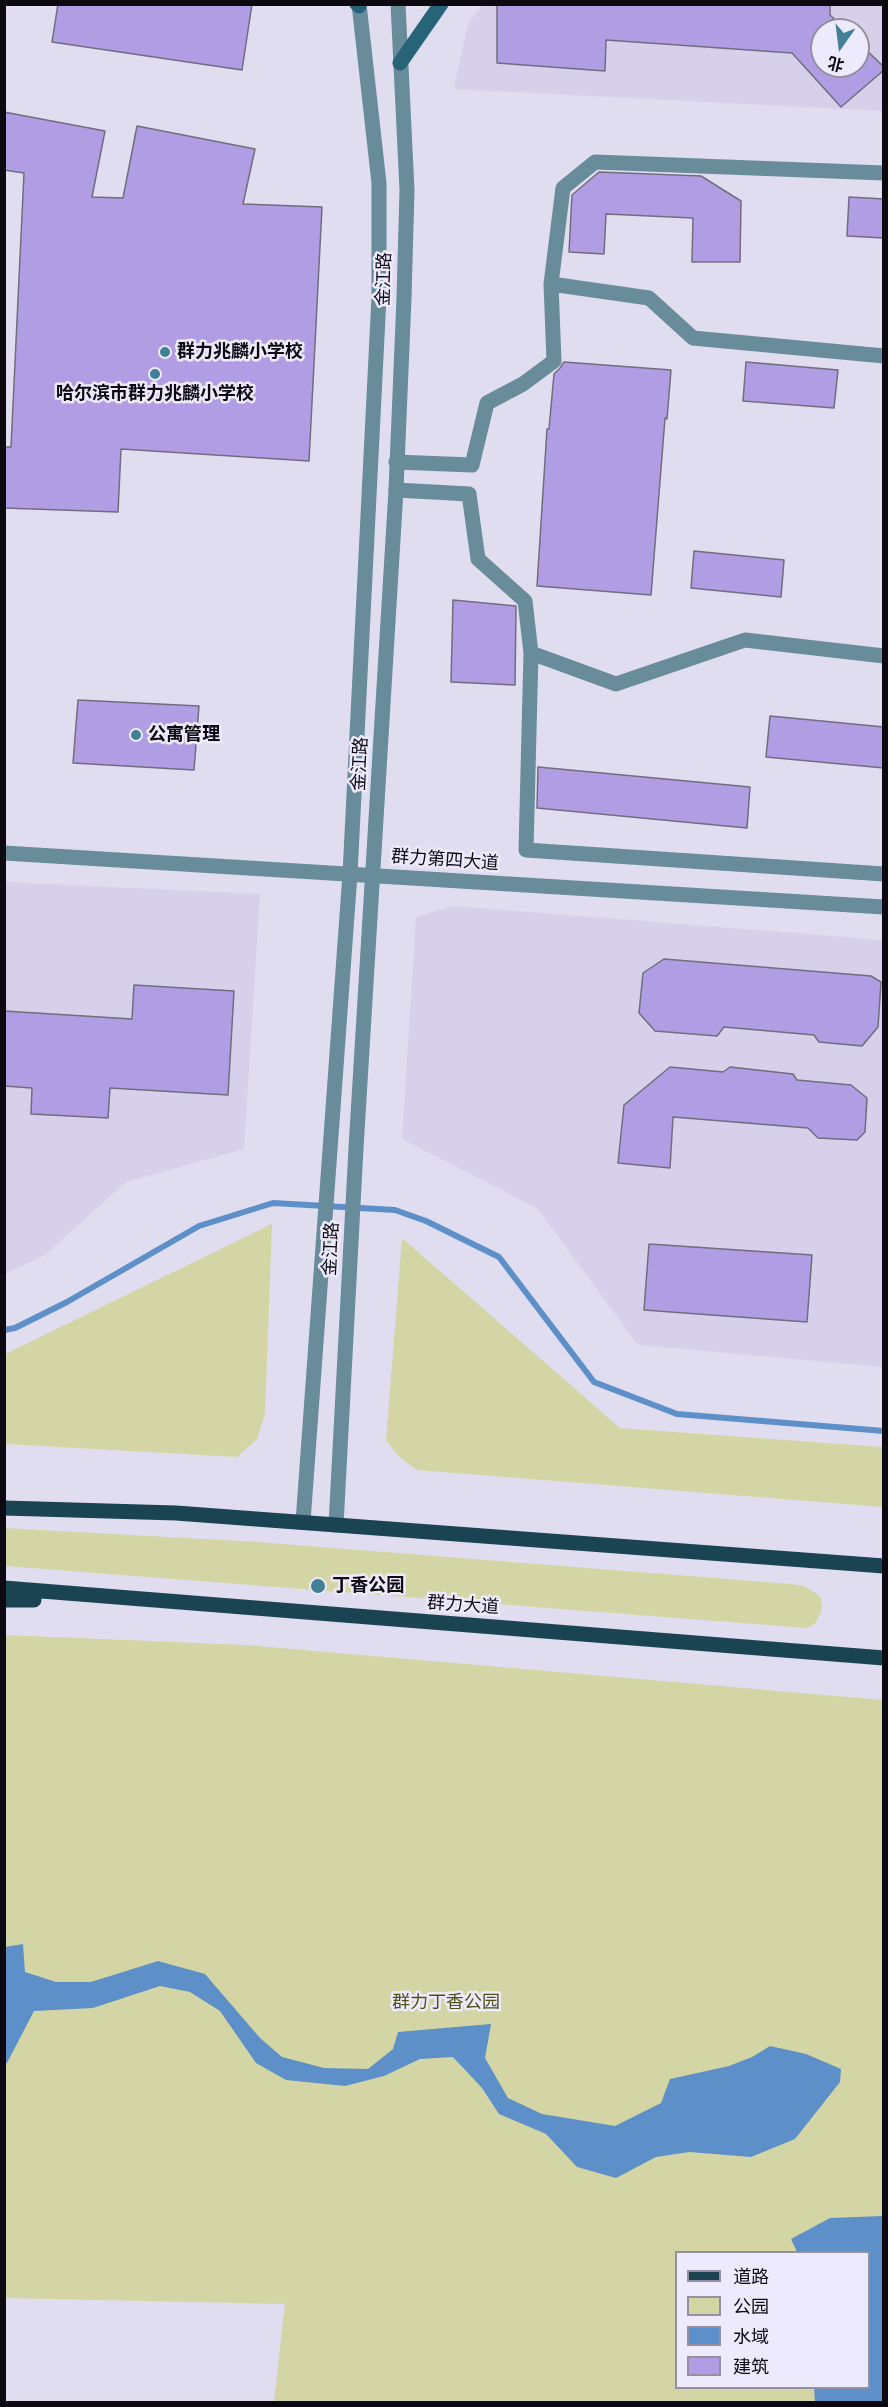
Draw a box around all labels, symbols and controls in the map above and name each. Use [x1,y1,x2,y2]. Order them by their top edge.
north arrow [810,18,870,78]
text: 北 [825,51,847,77]
street label: 金江路 [373,252,397,306]
place label: 群力兆麟小学校 [177,341,303,363]
marker: 群力兆麟小学校 [158,345,172,359]
marker: 哈尔滨市群力兆麟小学校 [148,367,162,381]
place label: 哈尔滨市群力兆麟小学校 [56,383,254,405]
place label: 公寓管理 [148,724,220,746]
marker: 公寓管理 [129,728,143,742]
street label: 金江路 [349,736,373,792]
street label: 群力第四大道 [390,846,500,876]
street label: 金江路 [320,1221,344,1277]
place label: 丁香公园 [332,1575,404,1597]
marker: 丁香公园 [309,1577,327,1595]
street label: 群力大道 [426,1593,500,1619]
park label: 群力丁香公园 [392,1992,500,2014]
legend [675,2251,870,2389]
text: 道路 [733,2264,769,2289]
text: 公园 [733,2294,769,2319]
text: 水域 [733,2324,769,2349]
text: 建筑 [733,2354,769,2379]

